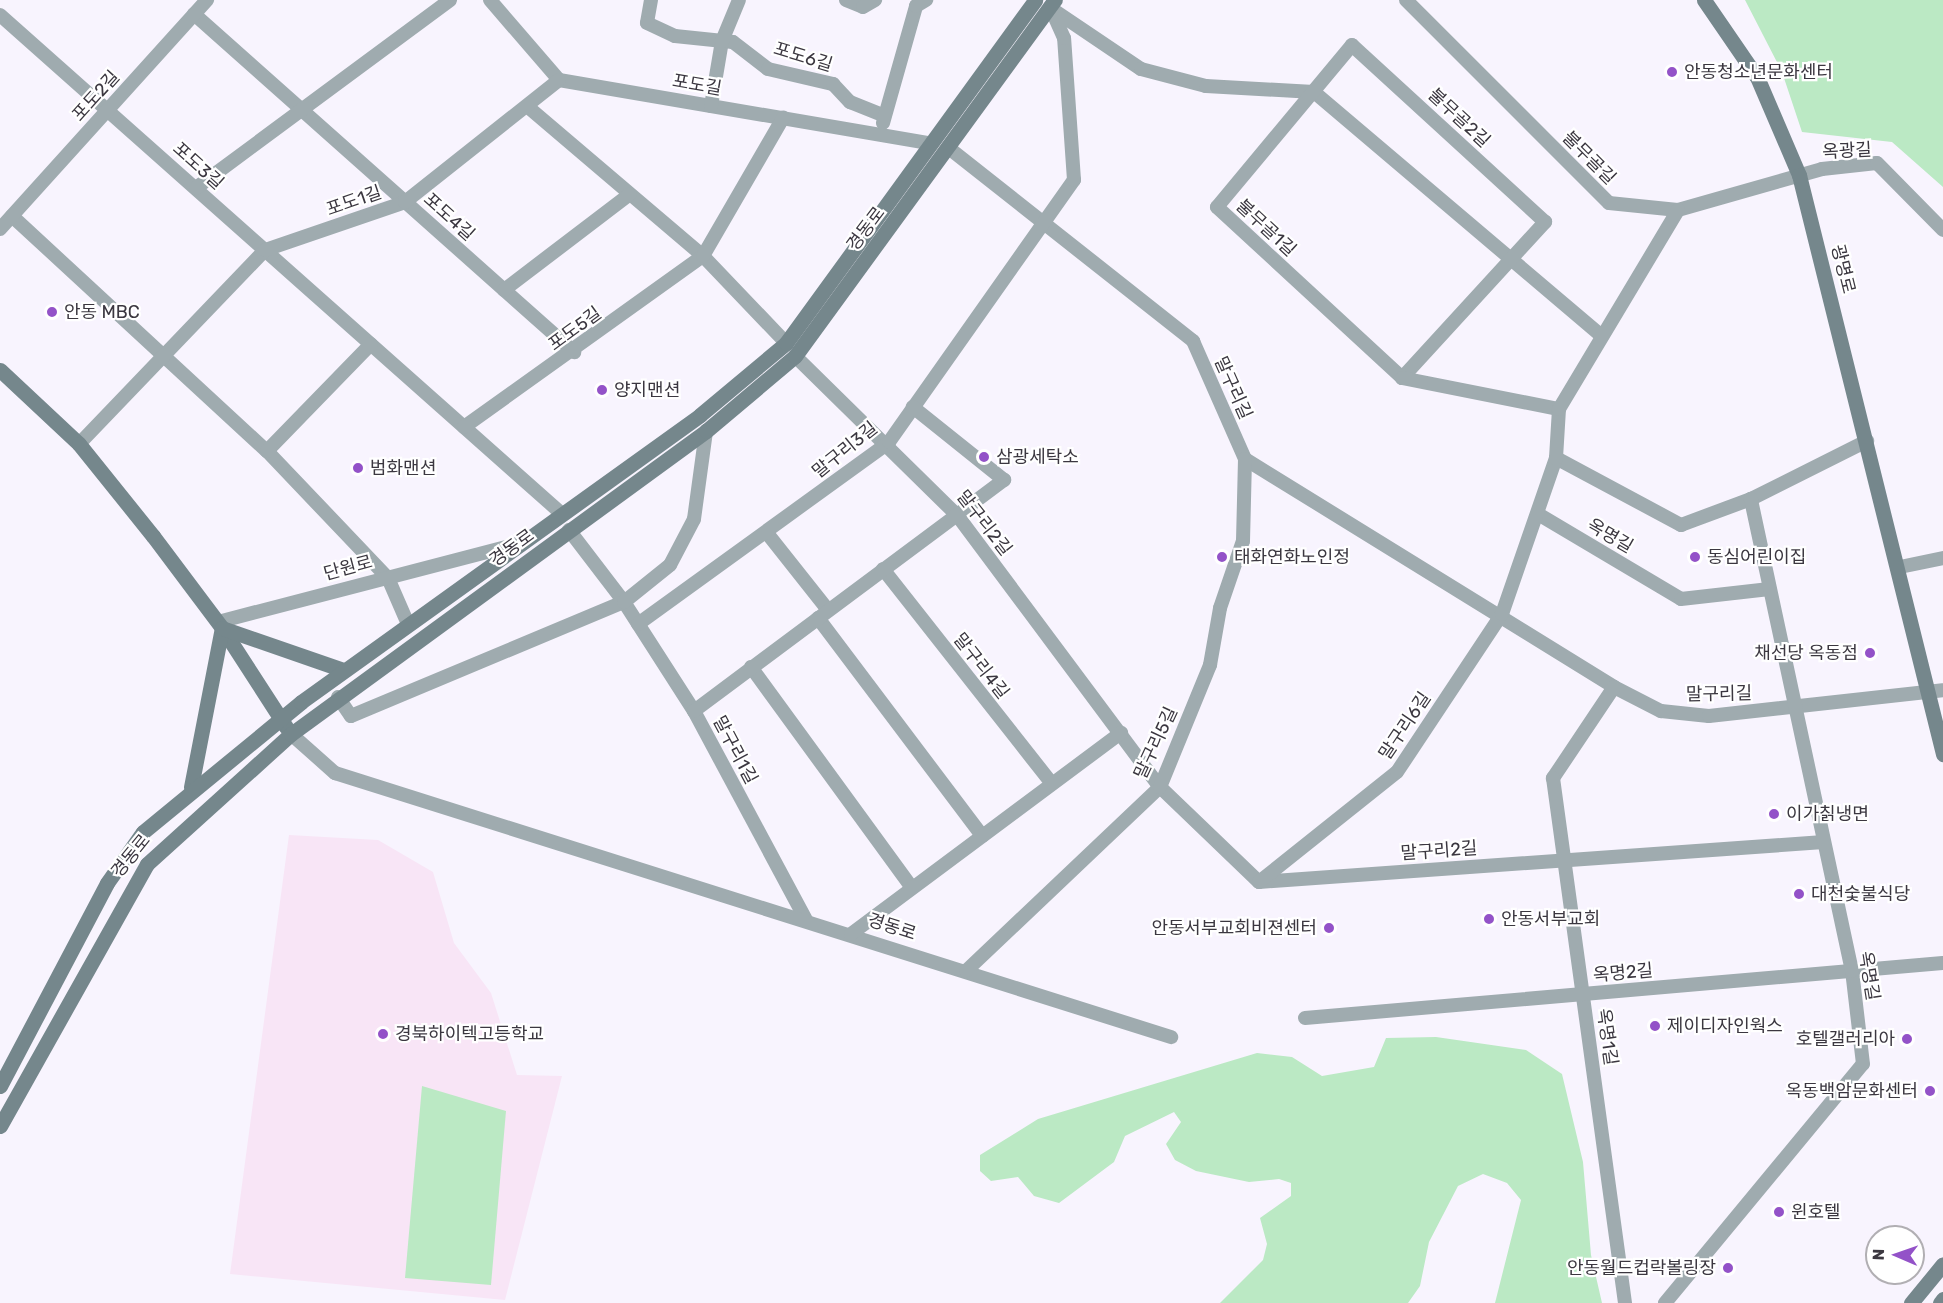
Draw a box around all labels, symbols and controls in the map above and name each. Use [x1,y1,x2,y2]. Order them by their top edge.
street label: 포도6길 [771,38,835,76]
place label: 안동청소년문화센터 [1684,61,1833,83]
marker: 안동청소년문화센터 [1665,65,1679,79]
street label: 포도2길 [68,66,124,126]
street label: 포도길 [671,70,723,100]
street label: 불무골2길 [1424,84,1494,152]
street label: 불무골길 [1558,127,1620,189]
street label: 포도3길 [168,138,228,194]
street label: 옥광길 [1822,139,1872,163]
street label: 포도1길 [323,181,385,221]
street label: 포도4길 [419,189,479,245]
street label: 불무골1길 [1232,195,1300,261]
street label: 경동로 [842,203,890,255]
street label: 광명로 [1827,242,1859,296]
place label: 안동 MBC [64,301,140,323]
street label: 포도5길 [544,303,606,355]
marker: 안동 MBC [45,305,59,319]
street label: 말구리길 [1210,353,1256,423]
place label: 양지맨션 [614,379,680,401]
marker: 양지맨션 [595,383,609,397]
street label: 말구리3길 [808,417,882,483]
place label: 삼광세탁소 [996,446,1079,468]
marker: 삼광세탁소 [977,450,991,464]
place label: 범화맨션 [370,457,436,479]
marker: 범화맨션 [351,461,365,475]
street label: 말구리2길 [952,486,1016,560]
street label: 옥명길 [1583,514,1637,558]
street label: 경동로 [486,525,538,571]
place label: 태화연화노인정 [1234,546,1350,568]
place label: 동심어린이집 [1707,546,1806,568]
marker: 태화연화노인정 [1215,550,1229,564]
marker: 동심어린이집 [1688,550,1702,564]
street label: 단원로 [321,551,375,585]
street label: 말구리4길 [949,629,1013,703]
place label: 채선당 옥동점 [1754,642,1858,664]
marker: 채선당 옥동점 [1863,646,1877,660]
street label: 말구리길 [1686,683,1752,705]
street label: 말구리6길 [1374,688,1436,764]
street label: 말구리5길 [1130,704,1182,782]
street label: 말구리1길 [708,712,762,788]
place label: 이가칡냉면 [1786,803,1869,825]
marker: 이가칡냉면 [1767,807,1781,821]
street label: 경동로 [107,830,155,882]
street label: 말구리2길 [1400,838,1478,864]
place label: 대천숯불식당 [1811,883,1910,905]
marker: 대천숯불식당 [1792,887,1806,901]
place label: 안동서부교회 [1501,908,1600,930]
street label: 경동로 [865,909,919,945]
marker: 안동서부교회 [1482,912,1496,926]
place label: 안동서부교회비젼센터 [1151,917,1317,939]
marker: 안동서부교회비젼센터 [1322,921,1336,935]
street label: 옥명길 [1854,950,1884,1002]
street label: 옥명2길 [1592,960,1654,986]
street label: 옥명1길 [1592,1007,1622,1067]
place label: 제이디자인웍스 [1667,1015,1783,1037]
marker: 제이디자인웍스 [1648,1019,1662,1033]
place label: 경북하이텍고등학교 [395,1023,544,1045]
marker: 경북하이텍고등학교 [376,1027,390,1041]
place label: 호텔갤러리아 [1796,1028,1895,1050]
marker: 호텔갤러리아 [1900,1032,1914,1046]
place label: 옥동백암문화센터 [1786,1080,1918,1102]
marker: 옥동백암문화센터 [1923,1084,1937,1098]
place label: 윈호텔 [1791,1201,1841,1223]
marker: 윈호텔 [1772,1205,1786,1219]
north arrow [1865,1225,1925,1285]
text: N [1869,1248,1888,1261]
place label: 안동월드컵락볼링장 [1567,1257,1716,1279]
marker: 안동월드컵락볼링장 [1721,1261,1735,1275]

